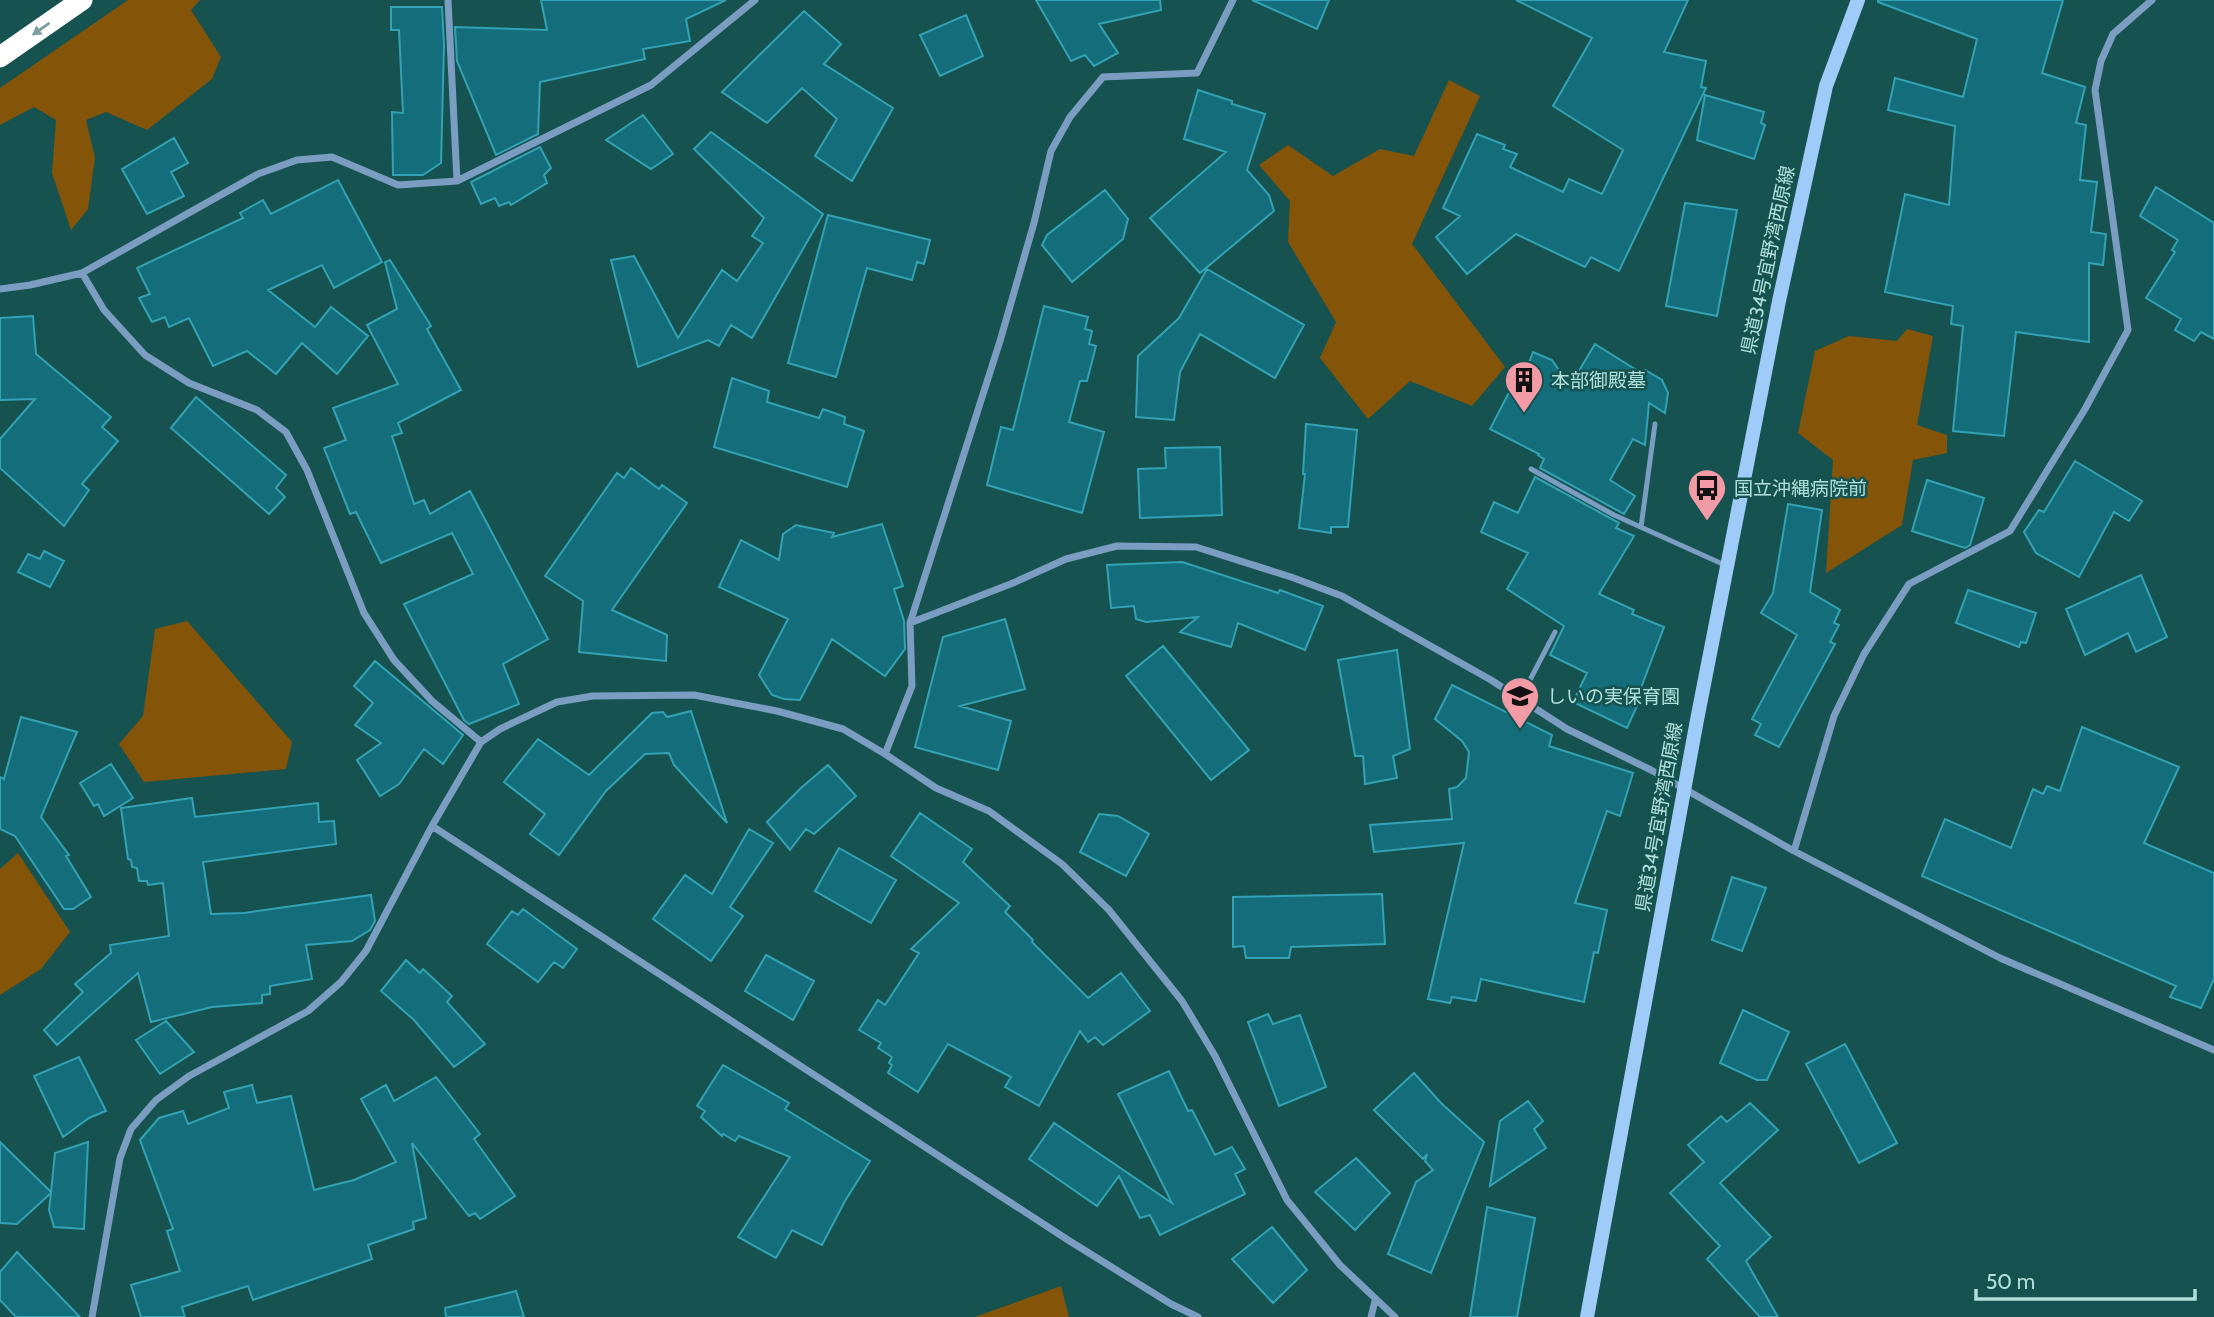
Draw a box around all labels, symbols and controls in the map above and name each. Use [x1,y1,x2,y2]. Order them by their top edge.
one-way arrow [32,22,50,36]
street label: 県道34号宜野湾西原線 [1737,164,1799,356]
building icon: 本部御殿墓 [1503,359,1545,414]
place label: 本部御殿墓 [1551,369,1646,392]
bus stop icon: 国立沖縄病院前 [1686,467,1728,522]
place label: 国立沖縄病院前 [1734,477,1867,500]
school or university icon: しいの実保育園 [1499,675,1541,730]
place label: しいの実保育園 [1547,685,1680,708]
street label: 県道34号宜野湾西原線 [1631,720,1687,914]
scale bar [1976,1258,2195,1302]
text: 50 m [1986,1269,2035,1294]

